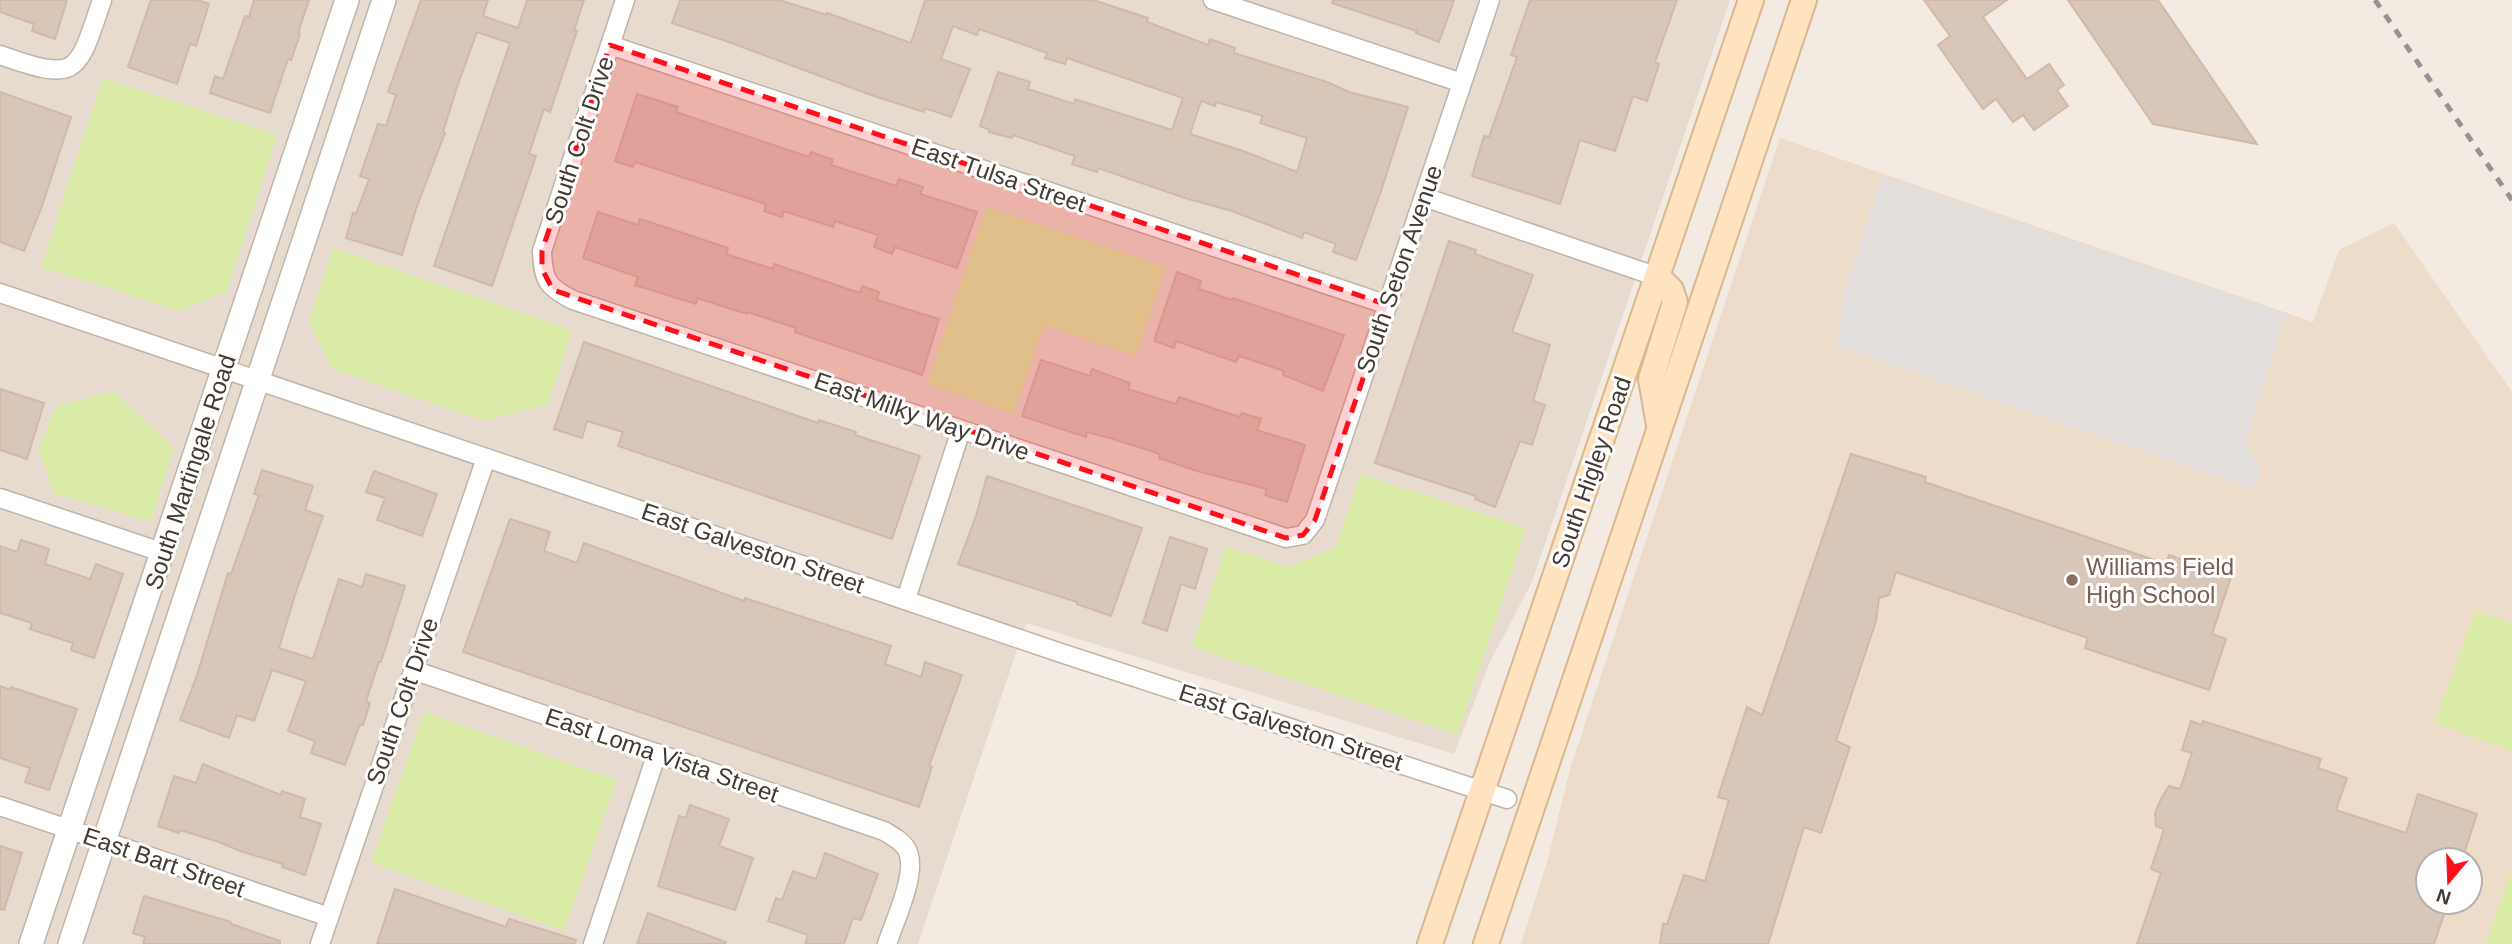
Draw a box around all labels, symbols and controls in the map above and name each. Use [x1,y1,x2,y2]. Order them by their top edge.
street label: South Colt Drive [539,53,619,227]
street label: East Tulsa Street [908,132,1090,218]
street label: South Seton Avenue [1351,161,1447,377]
street label: South Martingale Road [139,351,241,593]
street label: East Milky Way Drive [811,366,1033,466]
street label: South Higley Road [1546,373,1636,571]
street label: East Galveston Street [638,497,868,599]
place label: Williams Field High School [2086,553,2234,608]
marker: Williams Field High School [2064,572,2080,588]
street label: South Colt Drive [361,614,443,788]
street label: East Galveston Street [1176,678,1406,776]
street label: East Loma Vista Street [542,702,783,808]
street label: East Bart Street [80,822,249,902]
north arrow [2414,846,2484,916]
text: N [2434,884,2454,909]

